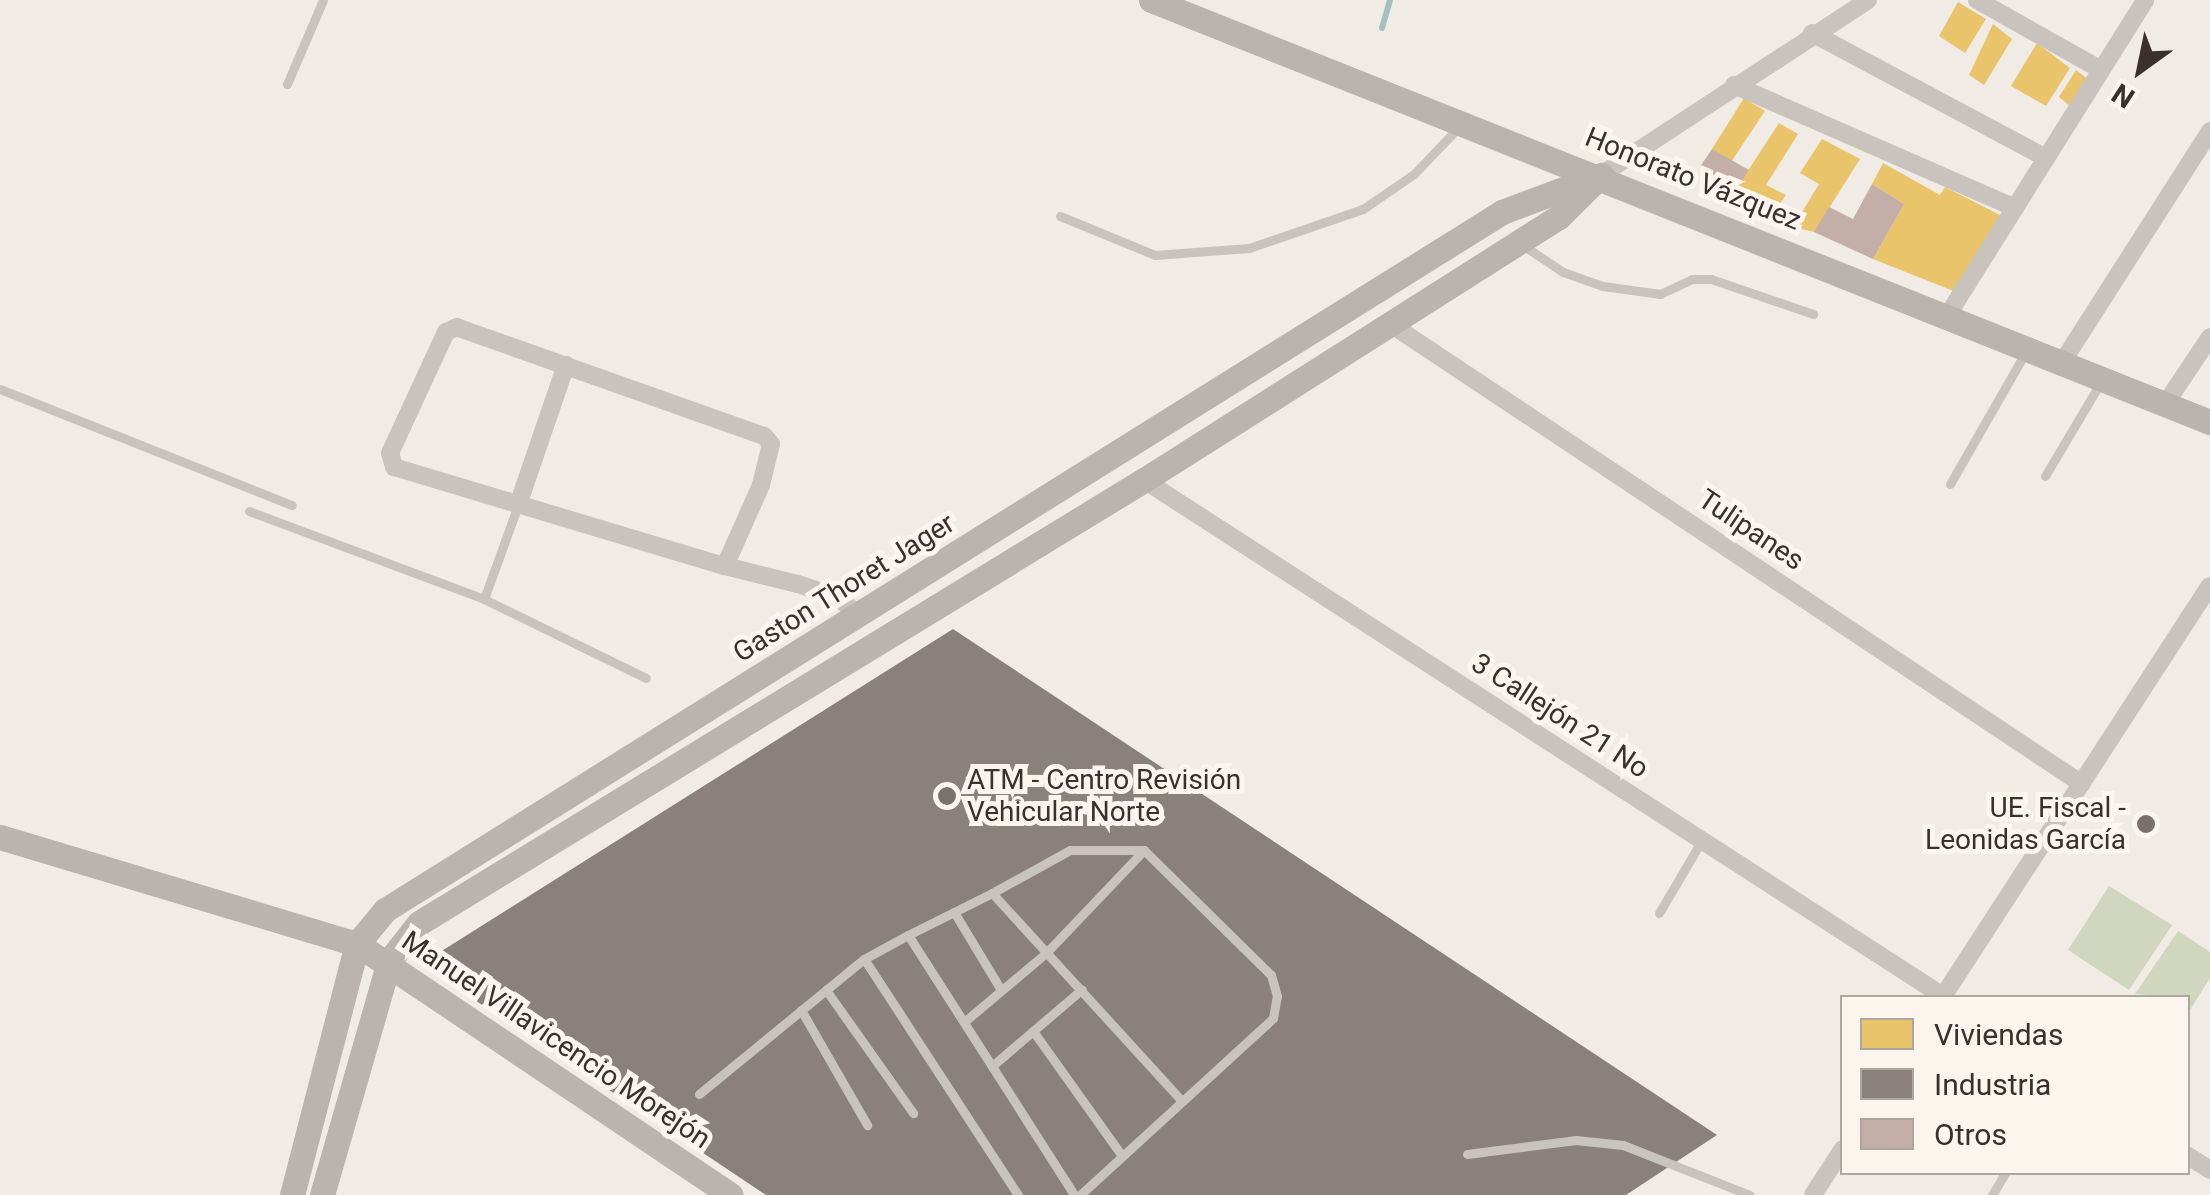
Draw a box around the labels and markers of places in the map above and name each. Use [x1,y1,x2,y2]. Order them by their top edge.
place label: ATM - Centro Revisión Vehicular Norte [967,763,1241,829]
marker: ATM - Centro Revisión Vehicular Norte [936,785,958,807]
place label: UE. Fiscal - Leonidas García [1925,791,2126,857]
marker: UE. Fiscal - Leonidas García [2135,813,2157,835]

